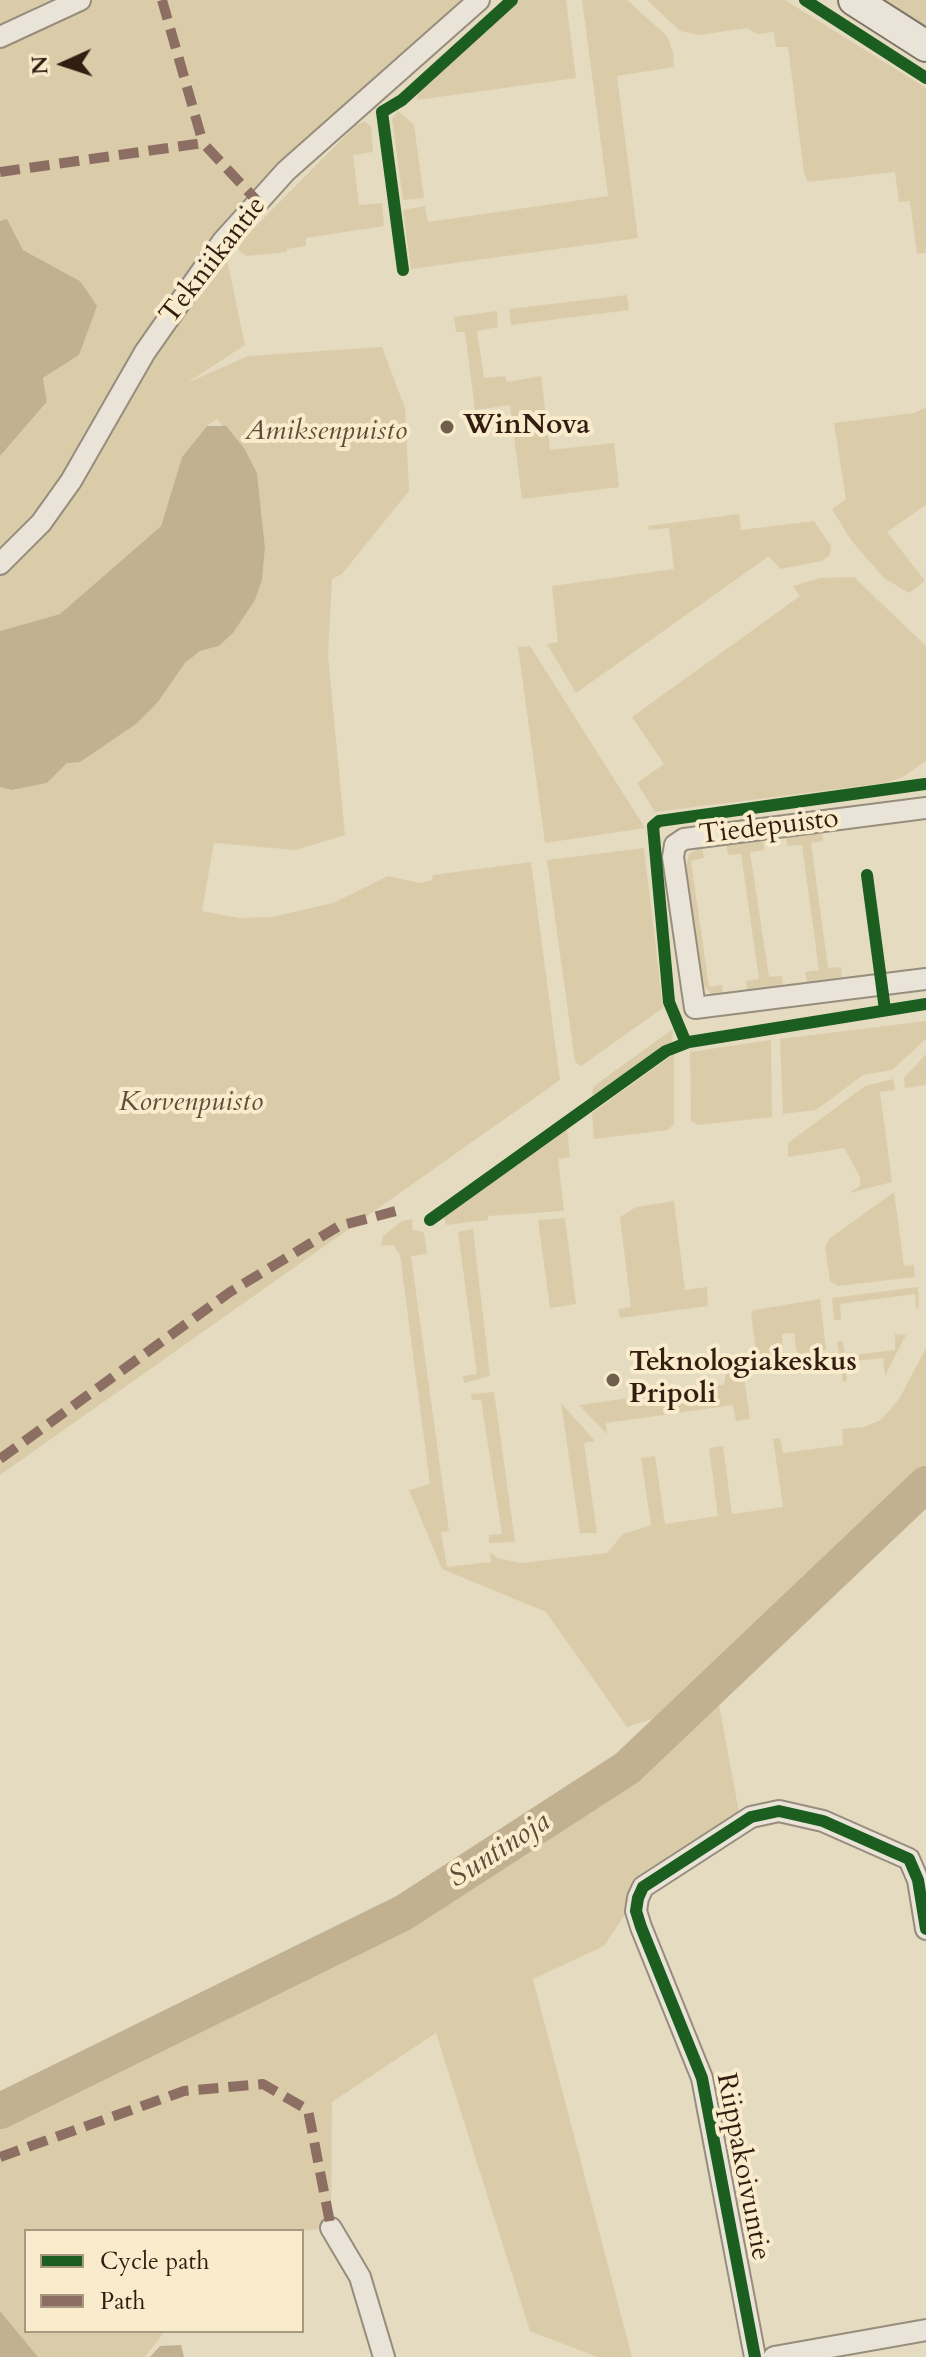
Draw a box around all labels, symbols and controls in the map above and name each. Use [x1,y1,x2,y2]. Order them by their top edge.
north arrow [24,24,104,104]
text: N [25,55,56,76]
street label: Tekniikantie [154,191,274,331]
place label: WinNova [463,410,590,444]
park label: Amiksenpuisto [245,416,407,450]
marker: WinNova [438,418,456,436]
street label: Tiedepuisto [697,803,841,853]
park label: Korvenpuisto [119,1087,263,1121]
place label: Teknologiakeskus Pripoli [629,1347,857,1413]
marker: Teknologiakeskus Pripoli [604,1371,622,1389]
water label: Suntinoja [443,1805,557,1897]
street label: Riippakoivuntie [707,2071,777,2263]
legend [24,2229,304,2333]
text: Cycle path [100,2245,209,2278]
text: Path [100,2285,145,2318]

